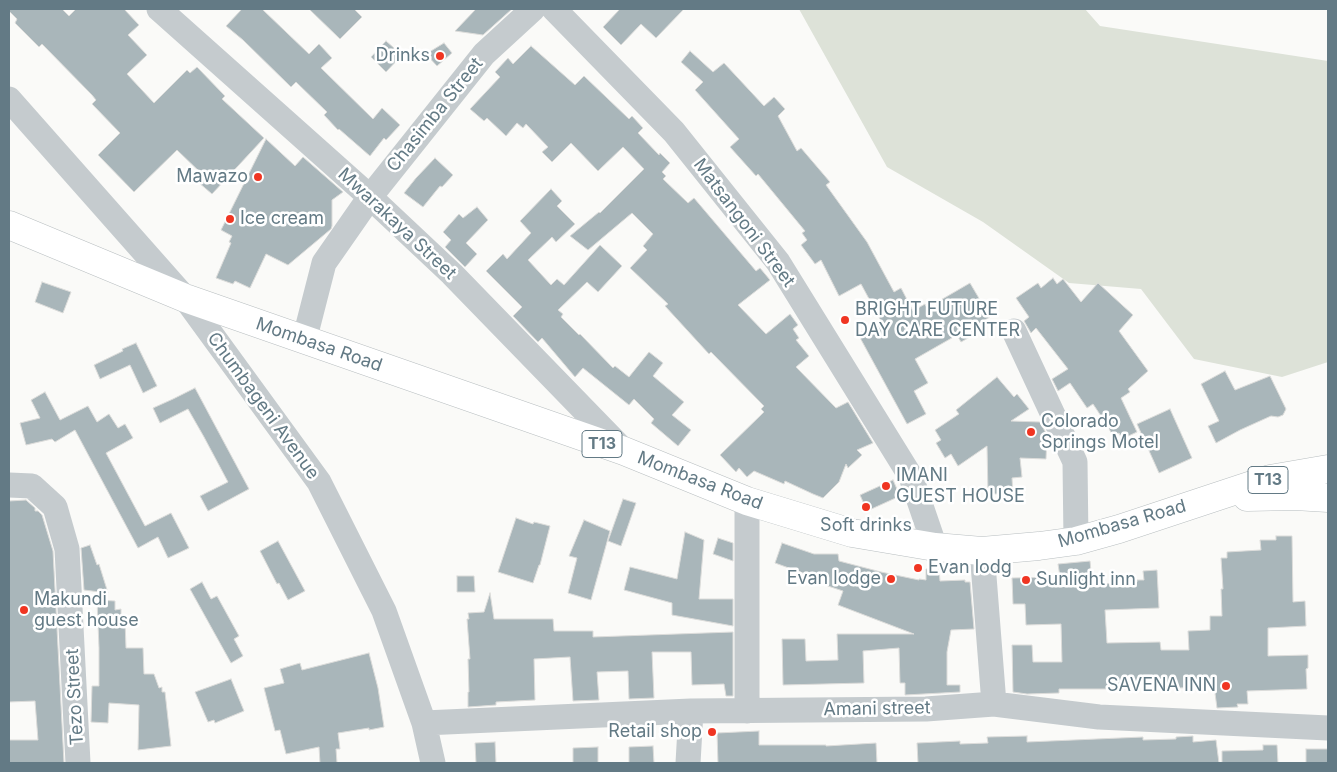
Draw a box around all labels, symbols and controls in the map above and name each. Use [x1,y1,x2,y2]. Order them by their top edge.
place label: Drinks [376,45,430,67]
marker: Drinks [434,50,446,62]
street label: Chasimba Street [382,54,488,176]
street label: Matsangoni Street [689,155,799,291]
street label: Mwarakaya Street [333,164,461,284]
place label: Mawazo [176,166,248,188]
marker: Mawazo [252,171,264,183]
place label: Ice cream [240,208,324,230]
marker: Ice cream [224,213,236,225]
place label: BRIGHT FUTURE DAY CARE CENTER [855,299,1020,342]
street label: Mombasa Road [253,313,385,377]
marker: BRIGHT FUTURE DAY CARE CENTER [839,314,851,326]
street label: Chumbageni Avenue [202,328,324,484]
place label: Colorado Springs Motel [1041,411,1159,454]
marker: Colorado Springs Motel [1025,426,1037,438]
road number: T13 [582,430,622,458]
street label: Mombasa Road [634,447,766,515]
place label: IMANI GUEST HOUSE [896,465,1025,508]
road number: T13 [1248,466,1288,494]
marker: IMANI GUEST HOUSE [880,480,892,492]
street label: Mombasa Road [1055,495,1189,553]
marker: Soft drinks [860,501,872,513]
place label: Soft drinks [820,515,912,537]
place label: Evan lodg [928,557,1012,579]
marker: Evan lodg [912,562,924,574]
place label: Evan lodge [787,568,881,590]
place label: Sunlight inn [1036,569,1136,591]
marker: Evan lodge [885,573,897,585]
marker: Sunlight inn [1020,574,1032,586]
place label: Makundi guest house [34,589,139,632]
marker: Makundi guest house [18,604,30,616]
street label: Tezo Street [62,648,88,746]
place label: SAVENA INN [1107,675,1216,697]
marker: SAVENA INN [1220,680,1232,692]
street label: Amani street [823,697,931,721]
place label: Retail shop [608,721,702,743]
marker: Retail shop [706,726,718,738]

